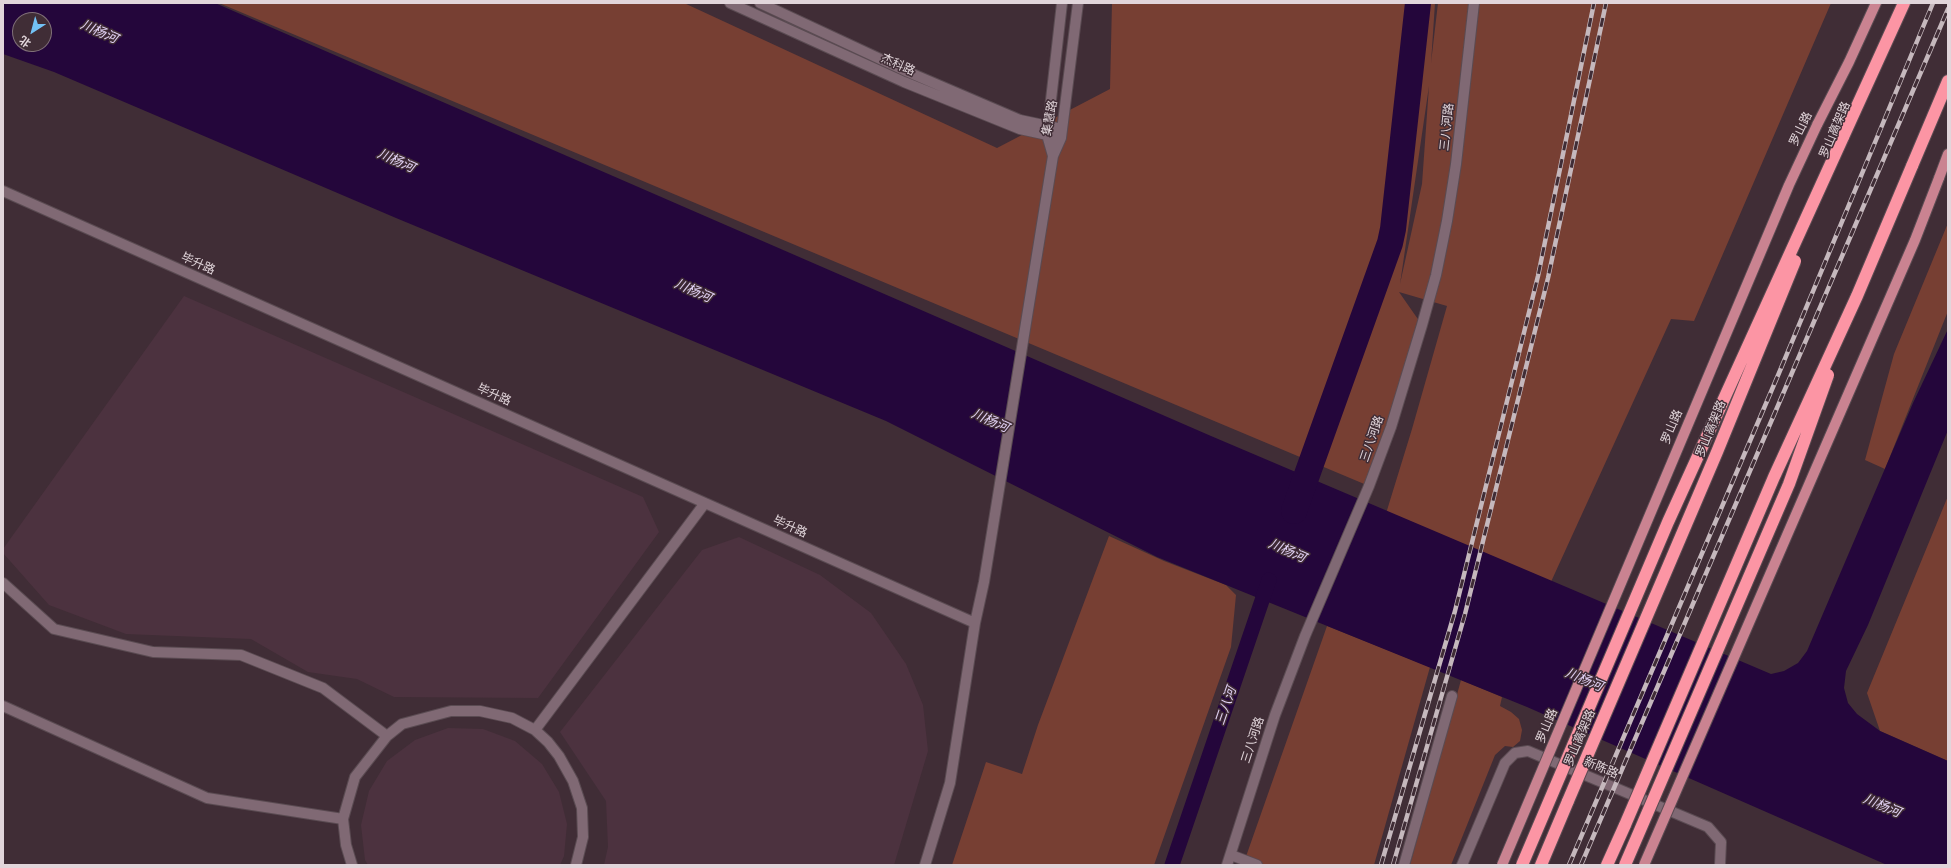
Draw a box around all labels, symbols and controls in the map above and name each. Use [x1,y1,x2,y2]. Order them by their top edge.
north arrow [12,12,52,52]
water label: 川杨河 [78,17,120,47]
text: 北 [17,33,34,50]
street label: 杰科路 [879,51,917,79]
street label: 集慧路 [1039,99,1061,137]
street label: 罗山高架路 [1817,100,1853,160]
street label: 三八河路 [1437,102,1457,152]
street label: 罗山路 [1787,110,1815,148]
water label: 川杨河 [375,146,417,176]
street label: 毕升路 [179,250,217,278]
water label: 川杨河 [672,276,714,306]
street label: 毕升路 [475,381,513,409]
street label: 罗山高架路 [1693,398,1729,460]
water label: 川杨河 [969,406,1011,436]
street label: 罗山路 [1658,408,1686,446]
street label: 三八河路 [1357,414,1387,464]
street label: 毕升路 [771,513,809,541]
water label: 川杨河 [1266,536,1308,566]
water label: 川杨河 [1563,665,1605,695]
water label: 三八河 [1212,685,1240,727]
street label: 罗山路 [1533,707,1561,745]
street label: 罗山高架路 [1562,708,1598,768]
street label: 三八河路 [1239,715,1267,765]
street label: 新陈路 [1582,754,1620,782]
water label: 川杨河 [1861,791,1903,821]

